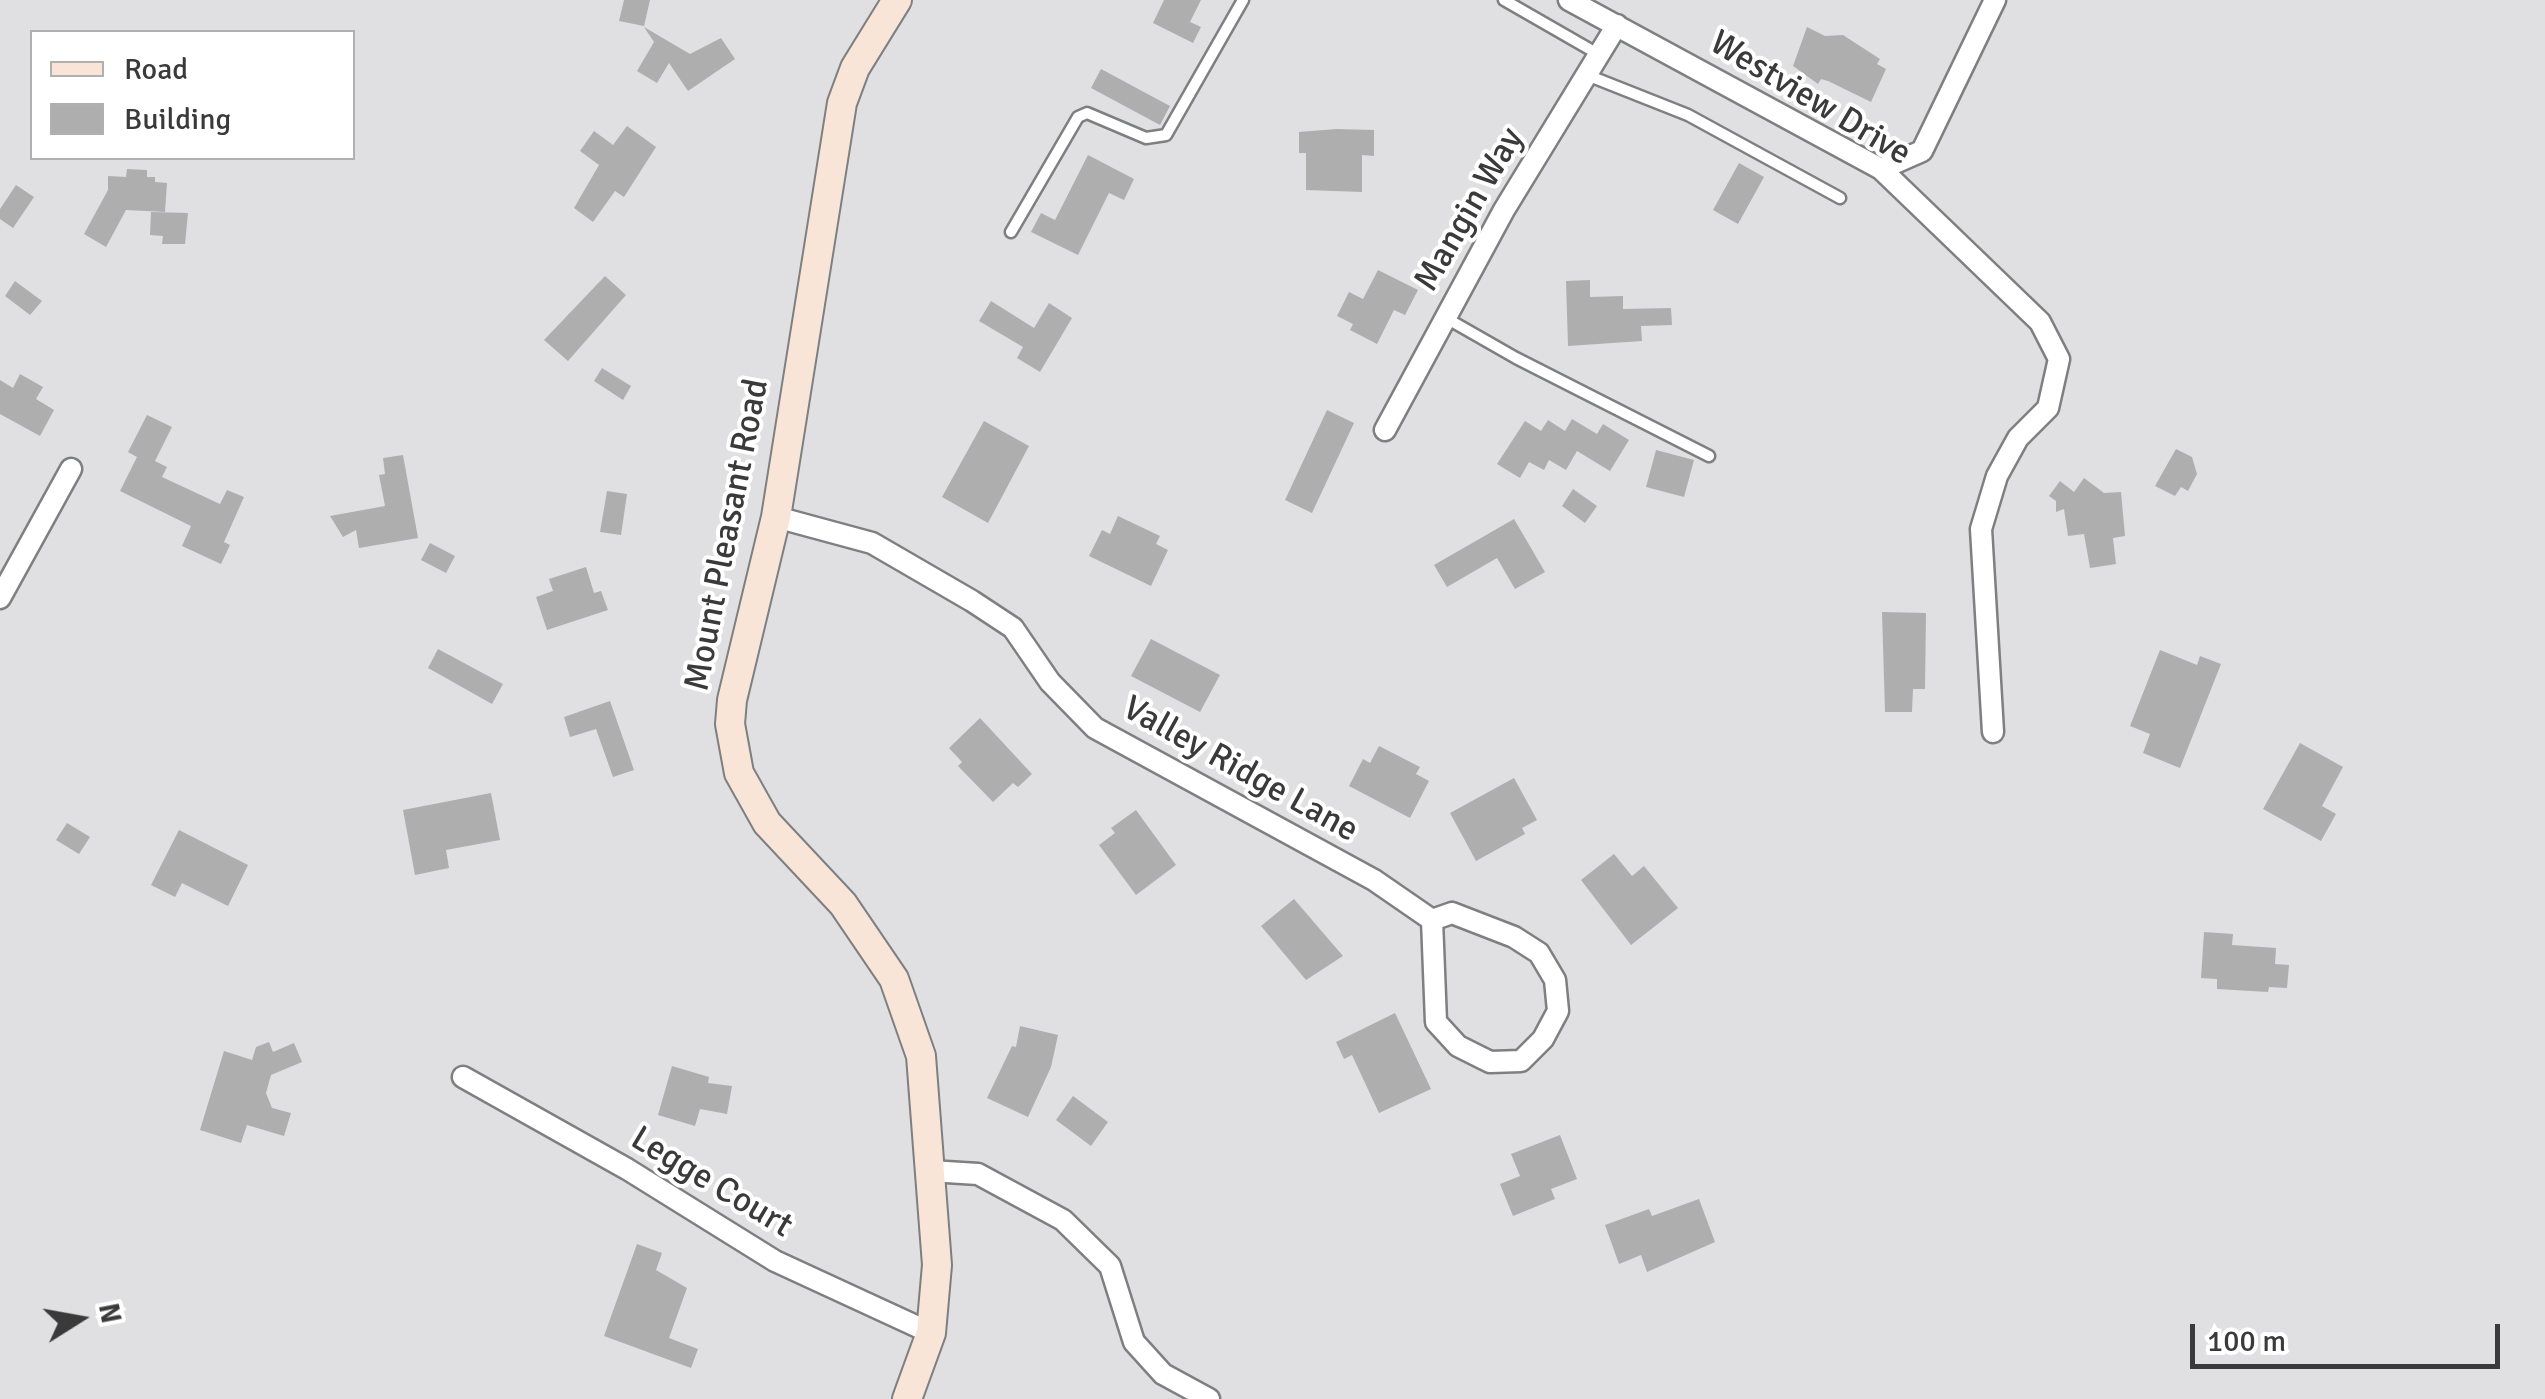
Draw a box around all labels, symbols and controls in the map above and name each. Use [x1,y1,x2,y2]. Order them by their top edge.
street label: Westview Drive [1702,23,1918,175]
legend [30,30,355,160]
text: Road [124,51,188,88]
text: Building [124,101,231,138]
street label: Mangin Way [1406,121,1534,299]
street label: Mount Pleasant Road [677,376,779,694]
street label: Valley Ridge Lane [1115,688,1365,852]
street label: Legge Court [623,1118,799,1248]
north arrow [30,1269,130,1369]
text: N [91,1300,128,1326]
scale bar [2195,1304,2505,1366]
text: 100 m [2207,1323,2286,1360]

